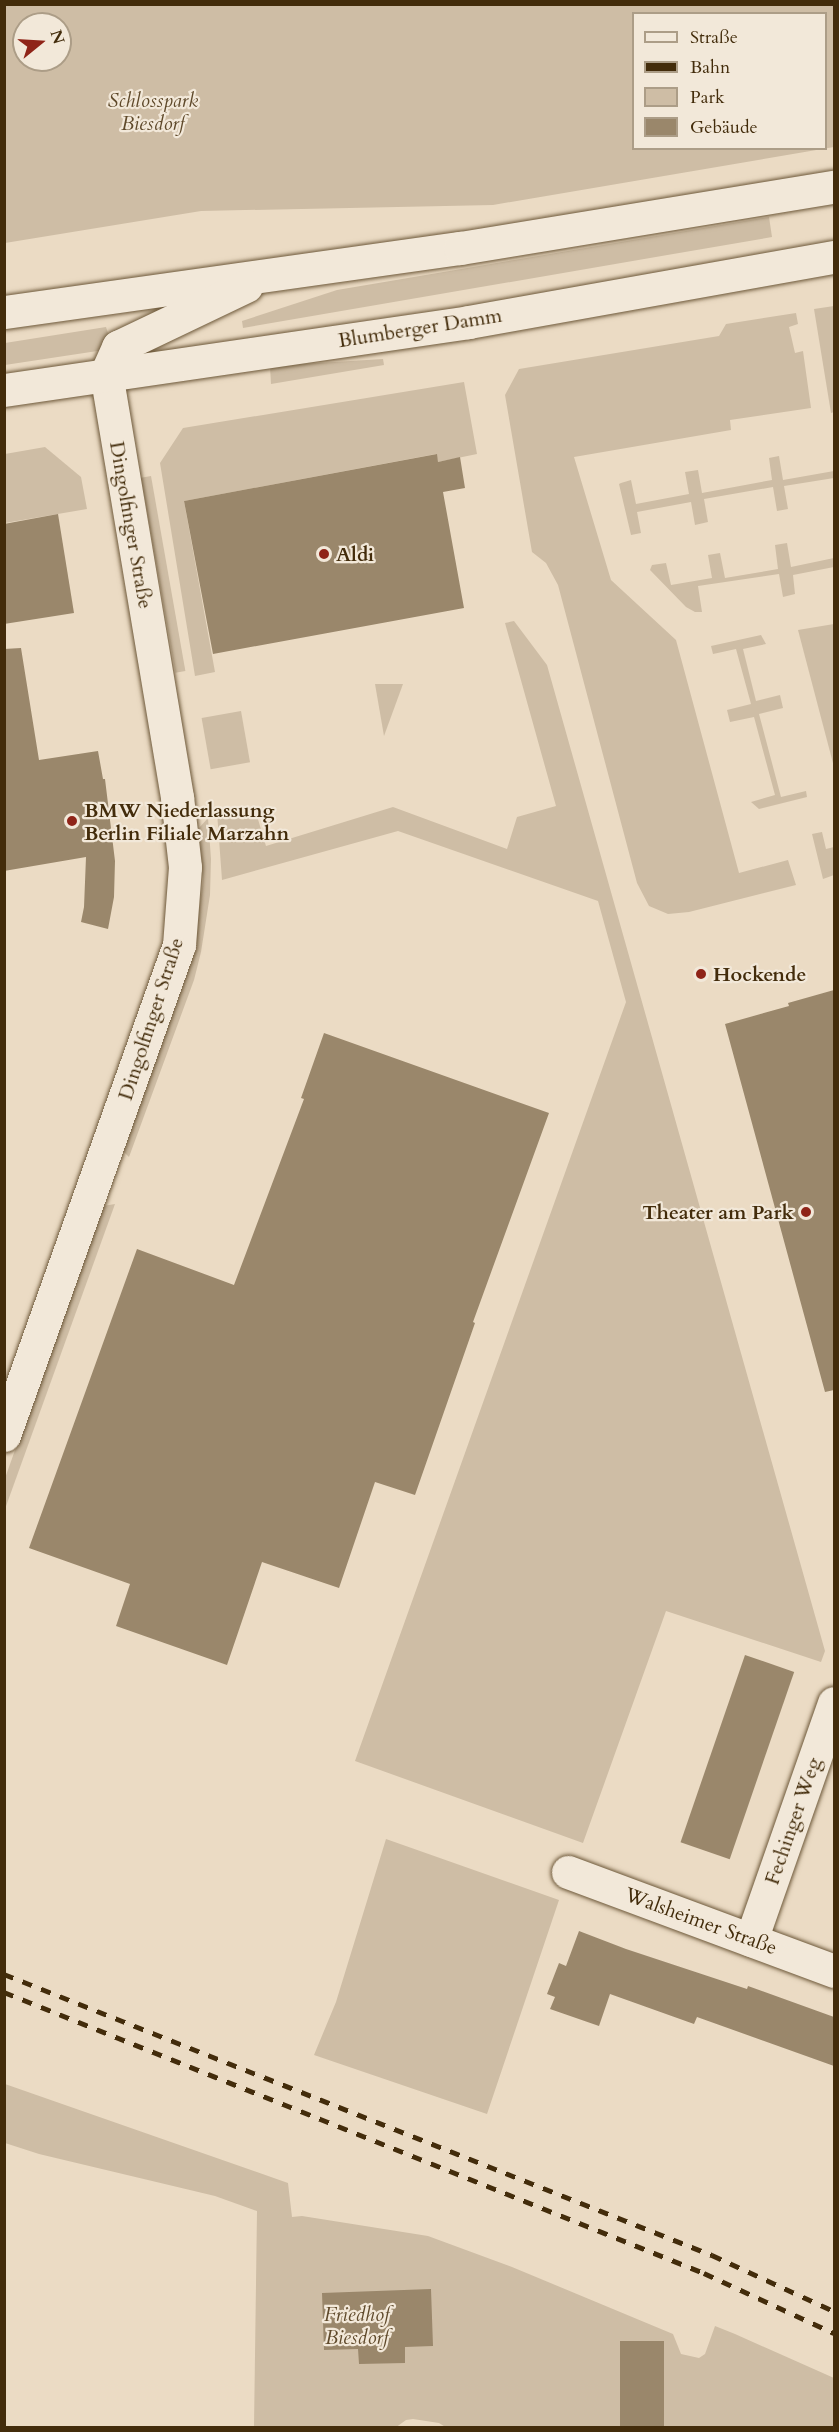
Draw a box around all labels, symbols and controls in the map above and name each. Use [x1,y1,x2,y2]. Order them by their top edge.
north arrow [12,12,72,72]
legend [632,12,827,150]
text: Straße [690,25,738,50]
text: N [45,27,70,47]
text: Bahn [690,55,730,80]
text: Park [690,85,725,110]
park label: Schlosspark Biesdorf [108,88,198,135]
text: Gebäude [690,115,758,140]
street label: Blumberger Damm [336,303,504,353]
street label: Dingolfinger Straße [104,440,158,610]
place label: Aldi [336,542,374,566]
marker: Aldi [317,547,331,561]
place label: BMW Niederlassung Berlin Filiale Marzahn [84,798,289,845]
marker: BMW Niederlassung Berlin Filiale Marzahn [65,814,79,828]
street label: Dingolfinger Straße [113,935,189,1103]
place label: Hockende [713,962,806,986]
marker: Hockende [694,967,708,981]
place label: Theater am Park [642,1200,794,1224]
marker: Theater am Park [799,1205,813,1219]
street label: Fechinger Weg [760,1754,826,1888]
street label: Walsheimer Straße [622,1882,780,1960]
park label: Friedhof Biesdorf [324,2303,390,2350]

